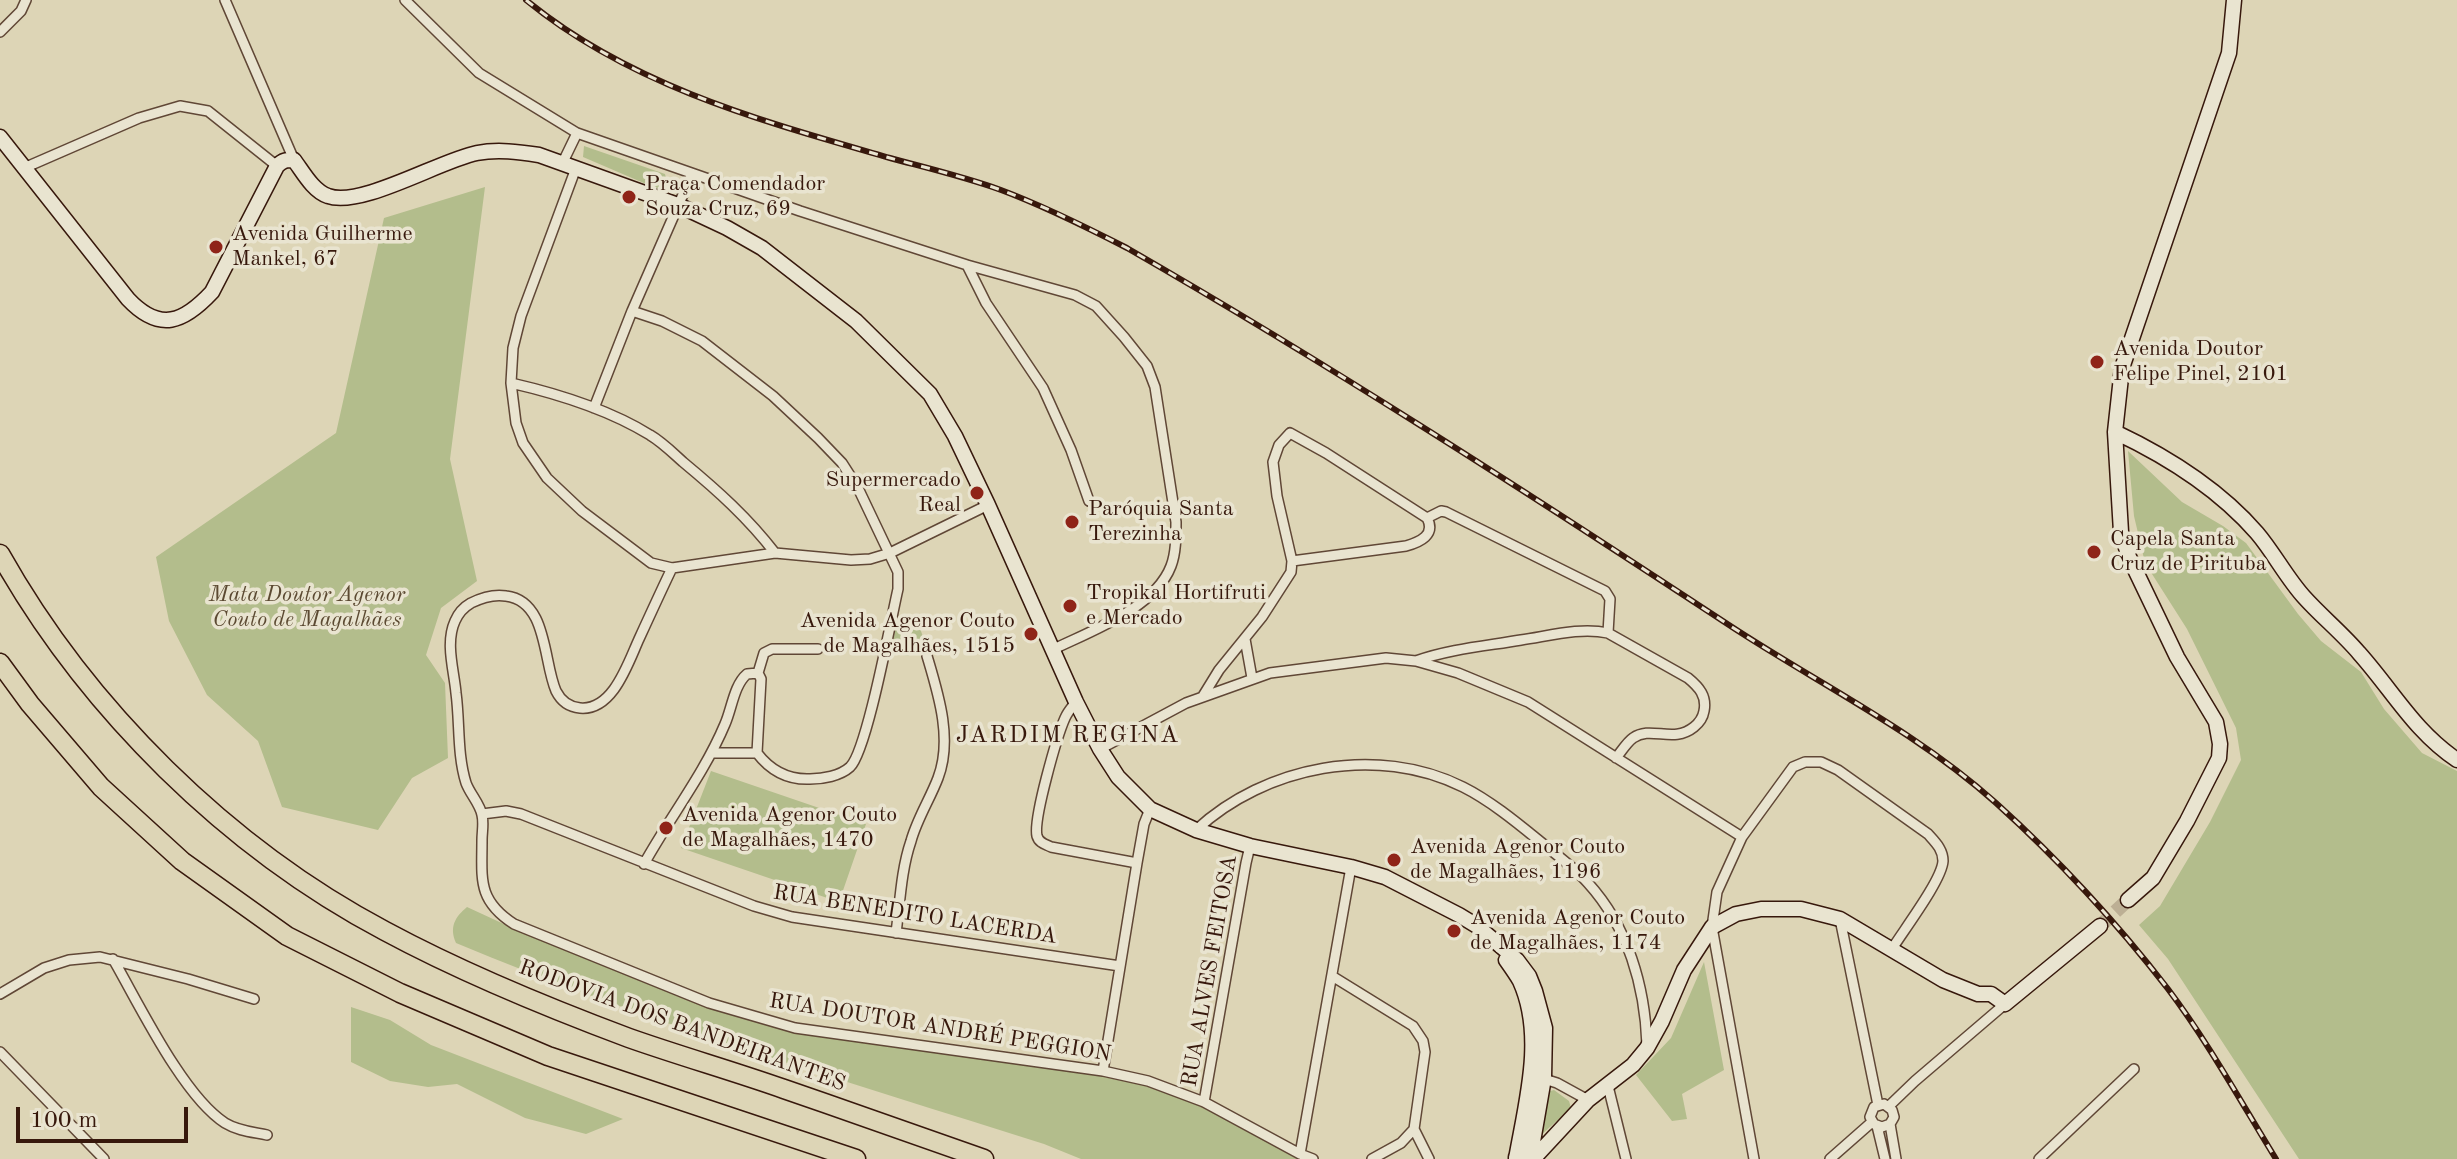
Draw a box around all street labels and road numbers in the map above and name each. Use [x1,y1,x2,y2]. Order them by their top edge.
street label: RUA ALVES FEITOSA [1177,853,1243,1089]
street label: RUA BENEDITO LACERDA [771,879,1059,951]
street label: RODOVIA DOS BANDEIRANTES [515,954,849,1098]
street label: RUA DOUTOR ANDRÉ PEGGION [767,988,1113,1068]

